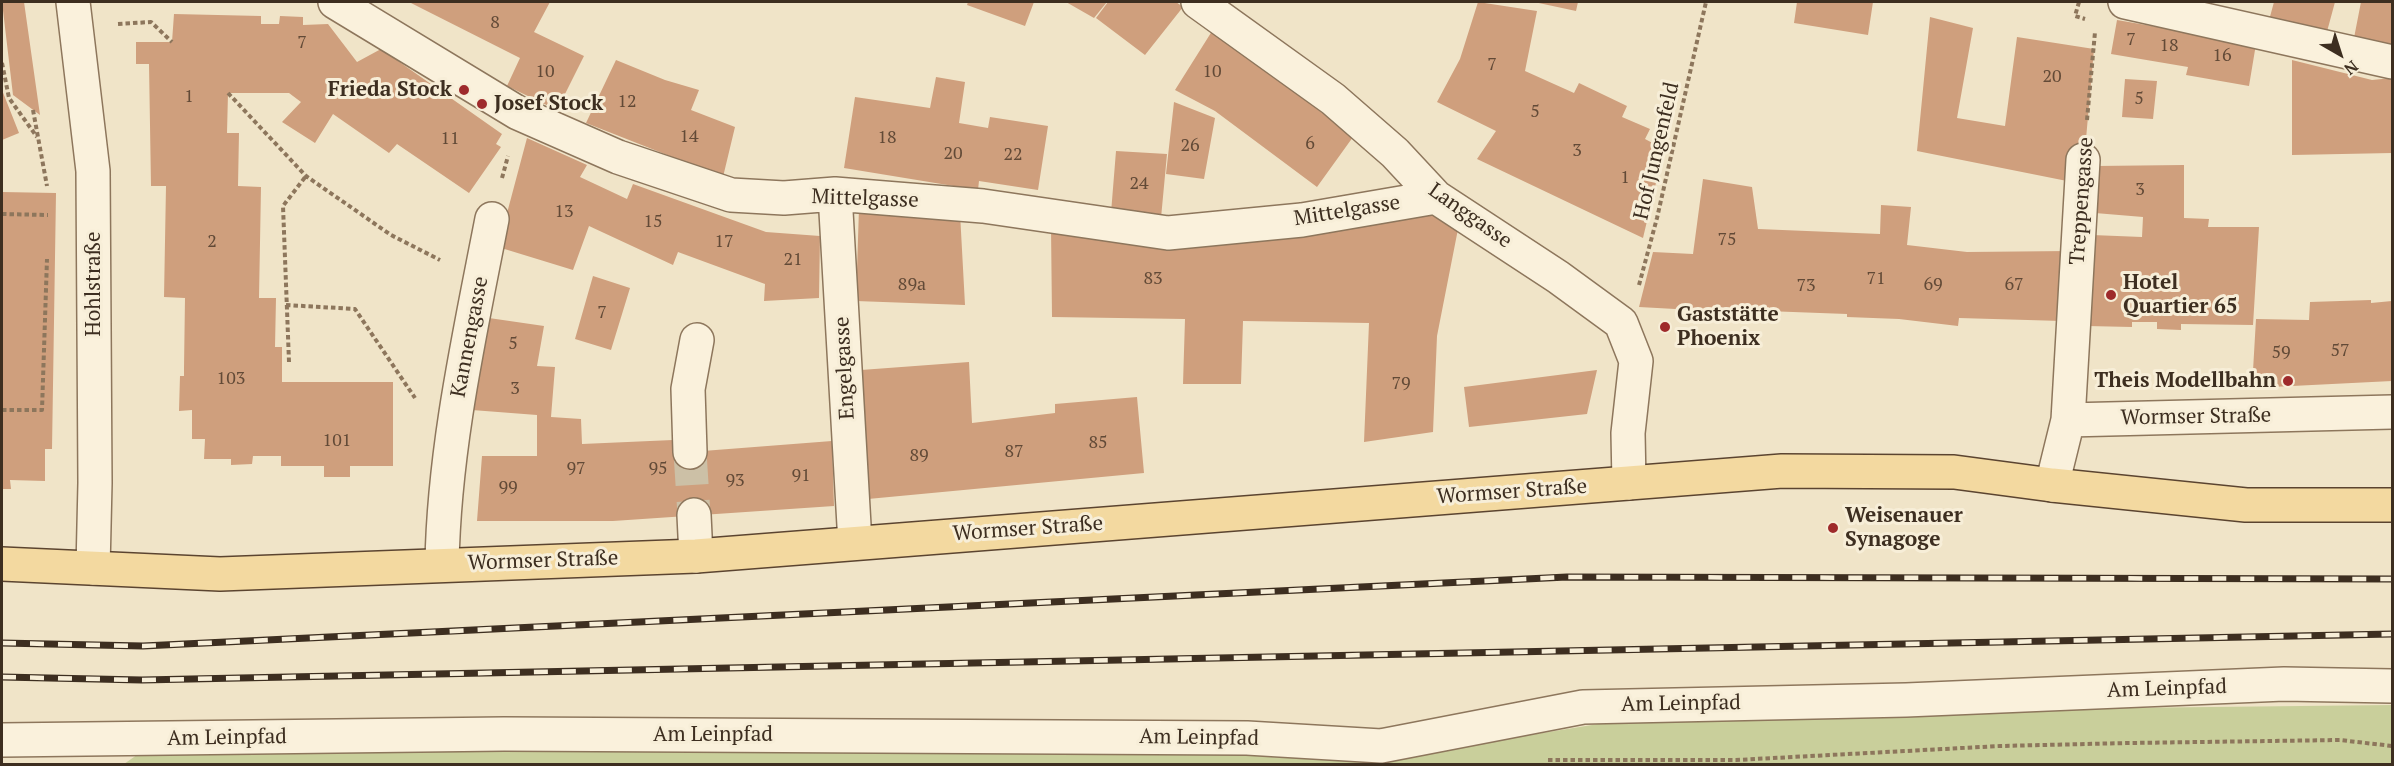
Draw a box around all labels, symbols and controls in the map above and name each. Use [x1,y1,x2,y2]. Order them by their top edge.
house number: 8 [490,12,500,34]
north arrow [2310,24,2370,84]
house number: 7 [2126,29,2136,51]
house number: 7 [297,32,307,54]
house number: 18 [2159,35,2179,57]
house number: 16 [2212,45,2232,67]
house number: 7 [1487,54,1497,76]
text: N [2340,56,2363,80]
house number: 10 [535,61,555,83]
house number: 10 [1202,61,1222,83]
house number: 20 [2042,66,2062,88]
place label: Frieda Stock [328,77,452,103]
street label: Hof Jungenfeld [1629,80,1685,222]
marker: Frieda Stock [457,83,471,97]
house number: 1 [184,86,194,108]
house number: 5 [2134,88,2144,110]
place label: Josef Stock [494,91,603,117]
house number: 12 [617,91,637,113]
marker: Josef Stock [475,97,489,111]
house number: 5 [1530,101,1540,123]
house number: 14 [679,126,699,148]
house number: 18 [877,127,897,149]
house number: 11 [440,128,460,150]
house number: 6 [1305,133,1315,155]
house number: 26 [1180,135,1200,157]
street label: Treppengasse [2065,136,2099,266]
house number: 3 [1572,140,1582,162]
house number: 20 [943,143,963,165]
house number: 22 [1003,144,1023,166]
house number: 1 [1620,167,1630,189]
house number: 24 [1129,173,1149,195]
street label: Langgasse [1423,178,1517,254]
house number: 3 [2135,179,2145,201]
street label: Mittelgasse [811,185,919,213]
street label: Mittelgasse [1292,190,1402,232]
house number: 13 [554,201,574,223]
house number: 15 [643,211,663,233]
house number: 75 [1717,229,1737,251]
street label: Hohlstraße [81,231,107,337]
house number: 2 [207,231,217,253]
house number: 17 [714,231,734,253]
house number: 21 [783,249,803,271]
house number: 83 [1143,268,1163,290]
house number: 71 [1866,268,1886,290]
place label: Hotel Quartier 65 [2123,270,2238,320]
street label: Kannengasse [446,274,494,400]
house number: 89a [898,274,926,296]
house number: 69 [1923,274,1943,296]
house number: 67 [2004,274,2024,296]
house number: 73 [1796,275,1816,297]
marker: Hotel Quartier 65 [2104,288,2118,302]
house number: 7 [597,302,607,324]
place label: Gaststätte Phoenix [1677,302,1779,352]
street label: Engelgasse [830,316,860,420]
marker: Gaststätte Phoenix [1658,320,1672,334]
house number: 5 [508,333,518,355]
house number: 57 [2330,340,2350,362]
house number: 59 [2271,342,2291,364]
house number: 103 [217,368,245,390]
place label: Theis Modellbahn [2094,368,2276,394]
house number: 79 [1391,373,1411,395]
marker: Theis Modellbahn [2281,374,2295,388]
house number: 3 [510,378,520,400]
street label: Wormser Straße [2121,403,2271,431]
house number: 101 [323,430,351,452]
house number: 85 [1088,432,1108,454]
house number: 87 [1004,441,1024,463]
house number: 89 [909,445,929,467]
house number: 97 [566,458,586,480]
house number: 95 [648,458,668,480]
house number: 91 [791,465,811,487]
house number: 93 [725,470,745,492]
street label: Wormser Straße [1436,474,1588,510]
house number: 99 [498,477,518,499]
place label: Weisenauer Synagoge [1845,503,1963,553]
street label: Wormser Straße [952,511,1104,547]
marker: Weisenauer Synagoge [1826,521,1840,535]
street label: Wormser Straße [467,546,619,576]
street label: Am Leinpfad [2107,674,2227,704]
street label: Am Leinpfad [1621,690,1741,718]
street label: Am Leinpfad [653,722,773,748]
street label: Am Leinpfad [167,724,287,752]
street label: Am Leinpfad [1139,724,1259,752]

